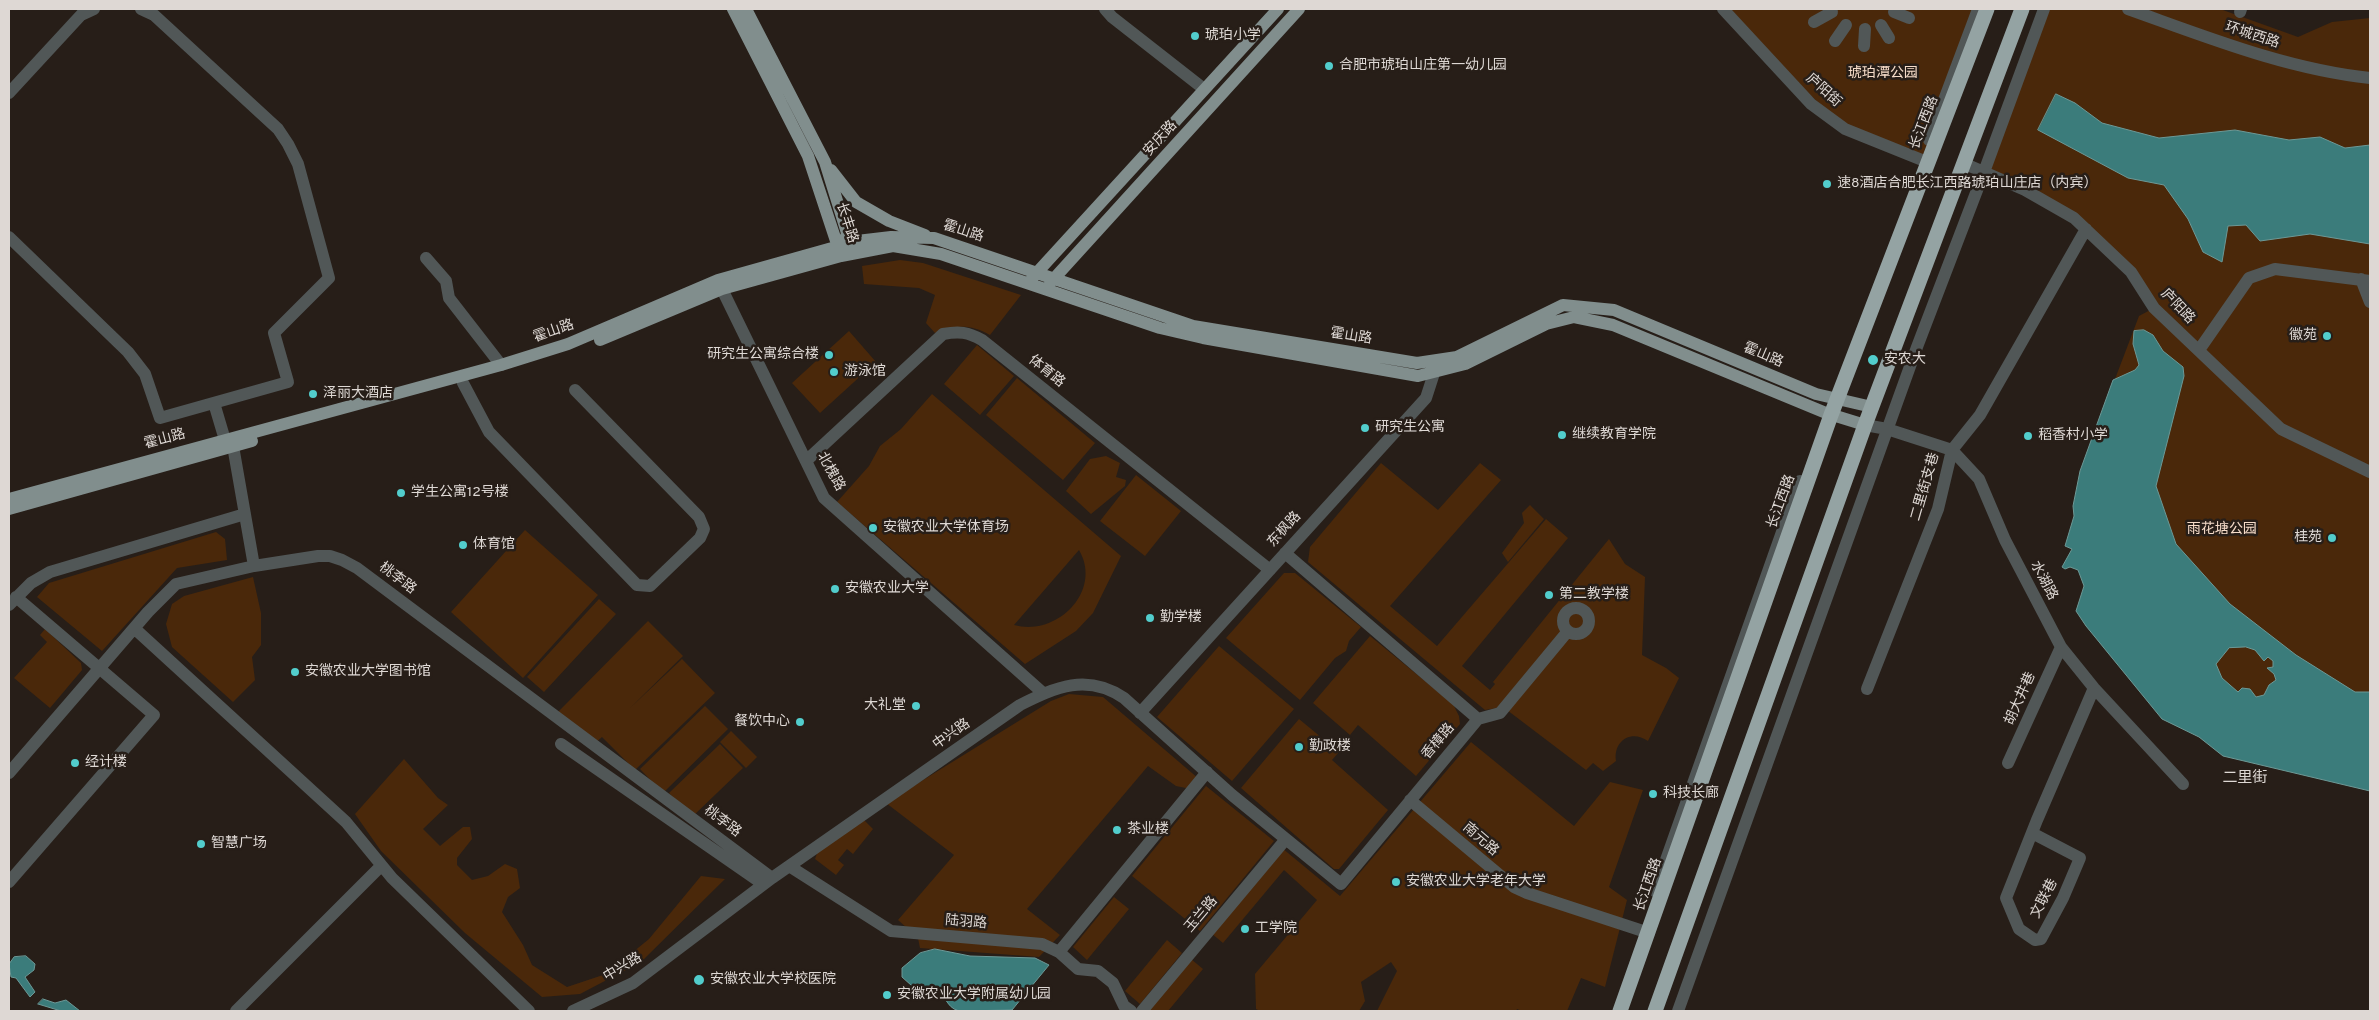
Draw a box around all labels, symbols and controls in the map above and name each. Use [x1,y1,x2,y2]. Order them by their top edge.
street label: 环城西路 [2223,19,2281,53]
place label: 琥珀小学 [1205,28,1261,44]
marker: 琥珀小学 [1189,30,1201,42]
place label: 合肥市琥珀山庄第一幼儿园 [1339,58,1507,74]
marker: 合肥市琥珀山庄第一幼儿园 [1323,60,1335,72]
park label: 琥珀潭公园 [1848,66,1918,82]
street label: 庐阳街 [1802,71,1844,111]
street label: 长江西路 [1907,94,1943,152]
street label: 安庆路 [1141,118,1181,160]
place label: 速8酒店合肥长江西路琥珀山庄店（内宾） [1837,176,2098,192]
marker: 速8酒店合肥长江西路琥珀山庄店（内宾） [1821,178,1833,190]
street label: 长丰路 [832,200,860,246]
street label: 霍山路 [940,218,986,246]
street label: 庐阳路 [2156,286,2198,328]
street label: 霍山路 [531,317,577,347]
street label: 霍山路 [1329,325,1373,349]
place label: 徽苑 [2289,328,2317,344]
marker: 徽苑 [2321,330,2333,342]
street label: 霍山路 [1740,340,1786,372]
place label: 研究生公寓综合楼 [707,347,819,363]
marker: 研究生公寓综合楼 [823,349,835,361]
street label: 体育路 [1024,352,1068,392]
place label: 安农大 [1884,352,1926,368]
marker: 安农大 [1866,353,1880,367]
place label: 游泳馆 [844,364,886,380]
marker: 游泳馆 [828,366,840,378]
place label: 泽丽大酒店 [323,386,393,402]
marker: 泽丽大酒店 [307,388,319,400]
place label: 研究生公寓 [1375,420,1445,436]
marker: 研究生公寓 [1359,422,1371,434]
street label: 霍山路 [143,426,187,454]
place label: 继续教育学院 [1572,427,1656,443]
place label: 稻香村小学 [2038,428,2108,444]
marker: 继续教育学院 [1556,429,1568,441]
marker: 稻香村小学 [2022,430,2034,442]
street label: 北槐路 [812,450,848,494]
street label: 二里街支巷 [1908,451,1944,523]
street label: 长江西路 [1765,473,1799,531]
place label: 学生公寓12号楼 [411,485,509,501]
marker: 学生公寓12号楼 [395,487,407,499]
street label: 东枫路 [1265,509,1305,551]
place label: 安徽农业大学体育场 [883,520,1009,536]
marker: 安徽农业大学体育场 [867,522,879,534]
park label: 雨花塘公园 [2187,522,2257,538]
place label: 桂苑 [2294,530,2322,546]
marker: 桂苑 [2326,532,2338,544]
place label: 体育馆 [473,537,515,553]
marker: 体育馆 [457,539,469,551]
street label: 水湖路 [2026,559,2060,603]
street label: 桃李路 [375,560,419,598]
place label: 安徽农业大学 [845,581,929,597]
marker: 安徽农业大学 [829,583,841,595]
place label: 第二教学楼 [1559,587,1629,603]
marker: 第二教学楼 [1543,589,1555,601]
place label: 勤学楼 [1160,610,1202,626]
marker: 勤学楼 [1144,612,1156,624]
place label: 安徽农业大学图书馆 [305,664,431,680]
marker: 安徽农业大学图书馆 [289,666,301,678]
street label: 胡大井巷 [2002,670,2040,728]
place label: 大礼堂 [864,698,906,714]
marker: 大礼堂 [910,700,922,712]
place label: 餐饮中心 [734,714,790,730]
marker: 餐饮中心 [794,716,806,728]
street label: 中兴路 [930,716,974,754]
street label: 香樟路 [1419,721,1459,763]
place label: 勤政楼 [1309,739,1351,755]
marker: 勤政楼 [1293,741,1305,753]
place label: 经计楼 [85,755,127,771]
marker: 经计楼 [69,757,81,769]
district label: 二里街 [2223,770,2267,788]
place label: 科技长廊 [1663,786,1719,802]
marker: 科技长廊 [1647,788,1659,800]
street label: 桃李路 [700,803,744,841]
street label: 南元路 [1459,820,1501,860]
place label: 茶业楼 [1127,822,1169,838]
marker: 茶业楼 [1111,824,1123,836]
place label: 智慧广场 [211,836,267,852]
marker: 智慧广场 [195,838,207,850]
street label: 长江西路 [1632,856,1666,914]
place label: 安徽农业大学老年大学 [1406,874,1546,890]
marker: 安徽农业大学老年大学 [1390,876,1402,888]
street label: 文联巷 [2028,876,2062,922]
street label: 玉兰路 [1182,894,1222,936]
street label: 陆羽路 [944,913,988,933]
place label: 工学院 [1255,921,1297,937]
marker: 工学院 [1239,923,1251,935]
street label: 中兴路 [601,950,645,986]
place label: 安徽农业大学校医院 [710,972,836,988]
marker: 安徽农业大学校医院 [692,973,706,987]
place label: 安徽农业大学附属幼儿园 [897,987,1051,1003]
marker: 安徽农业大学附属幼儿园 [881,989,893,1001]

